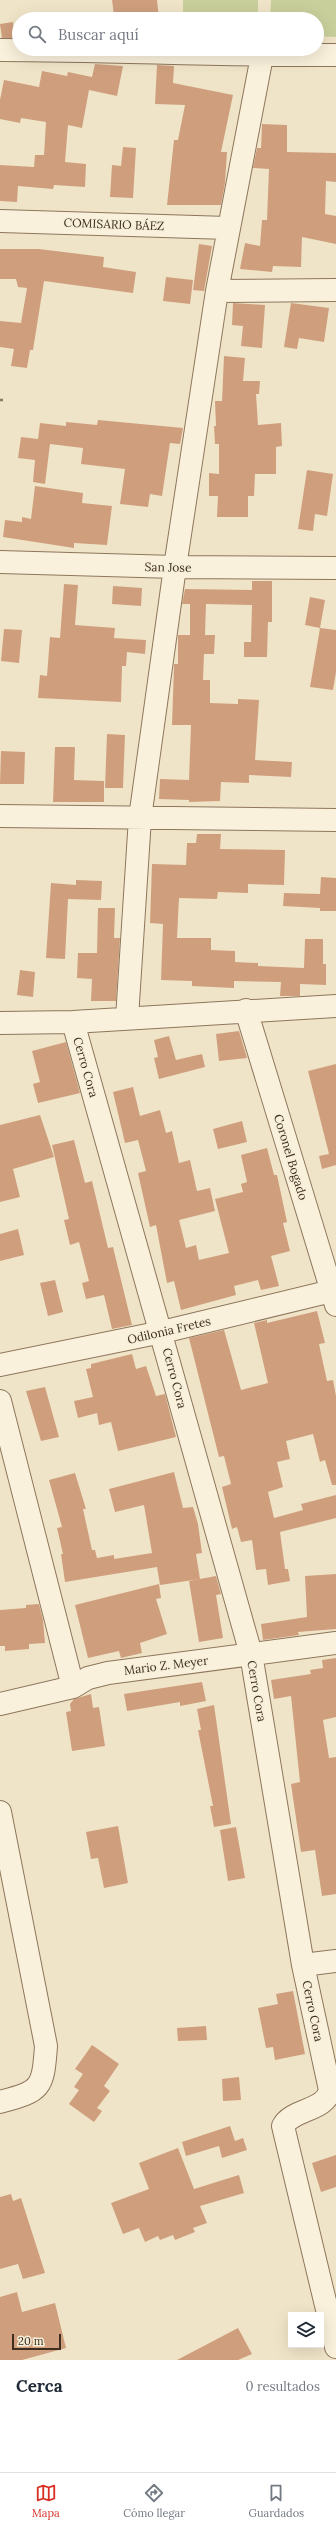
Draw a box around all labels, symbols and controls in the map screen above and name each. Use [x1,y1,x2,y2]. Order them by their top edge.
search box [12,12,324,56]
icon: search [26,23,48,45]
text: Buscar aquí [58,25,139,44]
street label: COMISARIO BÁEZ [63,215,165,233]
street label: San Jose [144,559,192,575]
street label: Cerro Cora [70,1035,102,1099]
street label: Coronel Bogado [271,1112,311,1202]
street label: Odilonia Fretes [126,1313,213,1347]
street label: Cerro Cora [160,1346,190,1410]
street label: Mario Z. Meyer [123,1652,210,1678]
street label: Cerro Cora [244,1659,270,1723]
street label: Cerro Cora [299,1979,327,2043]
map controls [288,2312,324,2348]
button: layers [288,2312,324,2348]
scale bar [12,2332,61,2351]
text: 20 m [18,2334,43,2348]
text: Cerca [16,2375,63,2397]
text: 0 resultados [245,2378,320,2395]
tab: Mapa [32,2482,60,2520]
tab: Cómo llegar [123,2482,185,2520]
tab: Guardados [249,2482,304,2520]

